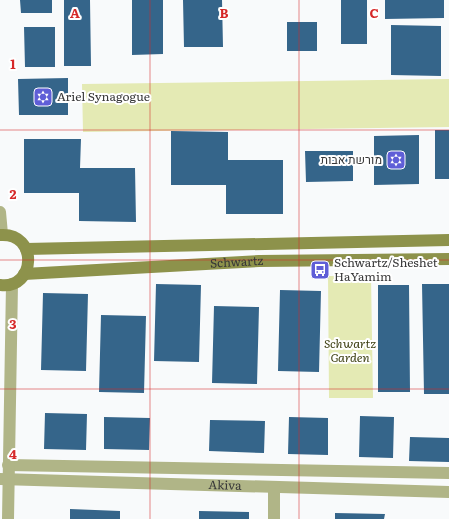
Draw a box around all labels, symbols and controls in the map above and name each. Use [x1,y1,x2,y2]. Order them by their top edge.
text: A [70,3,80,22]
text: B [220,3,229,22]
text: C [369,3,379,22]
text: 1 [10,54,16,73]
synagogue icon: Ariel Synagogue [32,86,54,108]
place label: Ariel Synagogue [57,87,150,105]
synagogue icon: מורשת אבות [385,149,407,171]
place label: מורשת אבות [320,150,382,168]
text: 2 [10,184,17,203]
street label: Schwartz [209,251,264,272]
place label: Schwartz/Sheshet HaYamim [334,253,438,285]
bus stop icon: Schwartz/Sheshet HaYamim [309,259,331,281]
text: 3 [9,314,17,333]
park label: Schwartz Garden [324,334,376,366]
text: 4 [9,444,17,463]
street label: Akiva [208,475,242,494]

